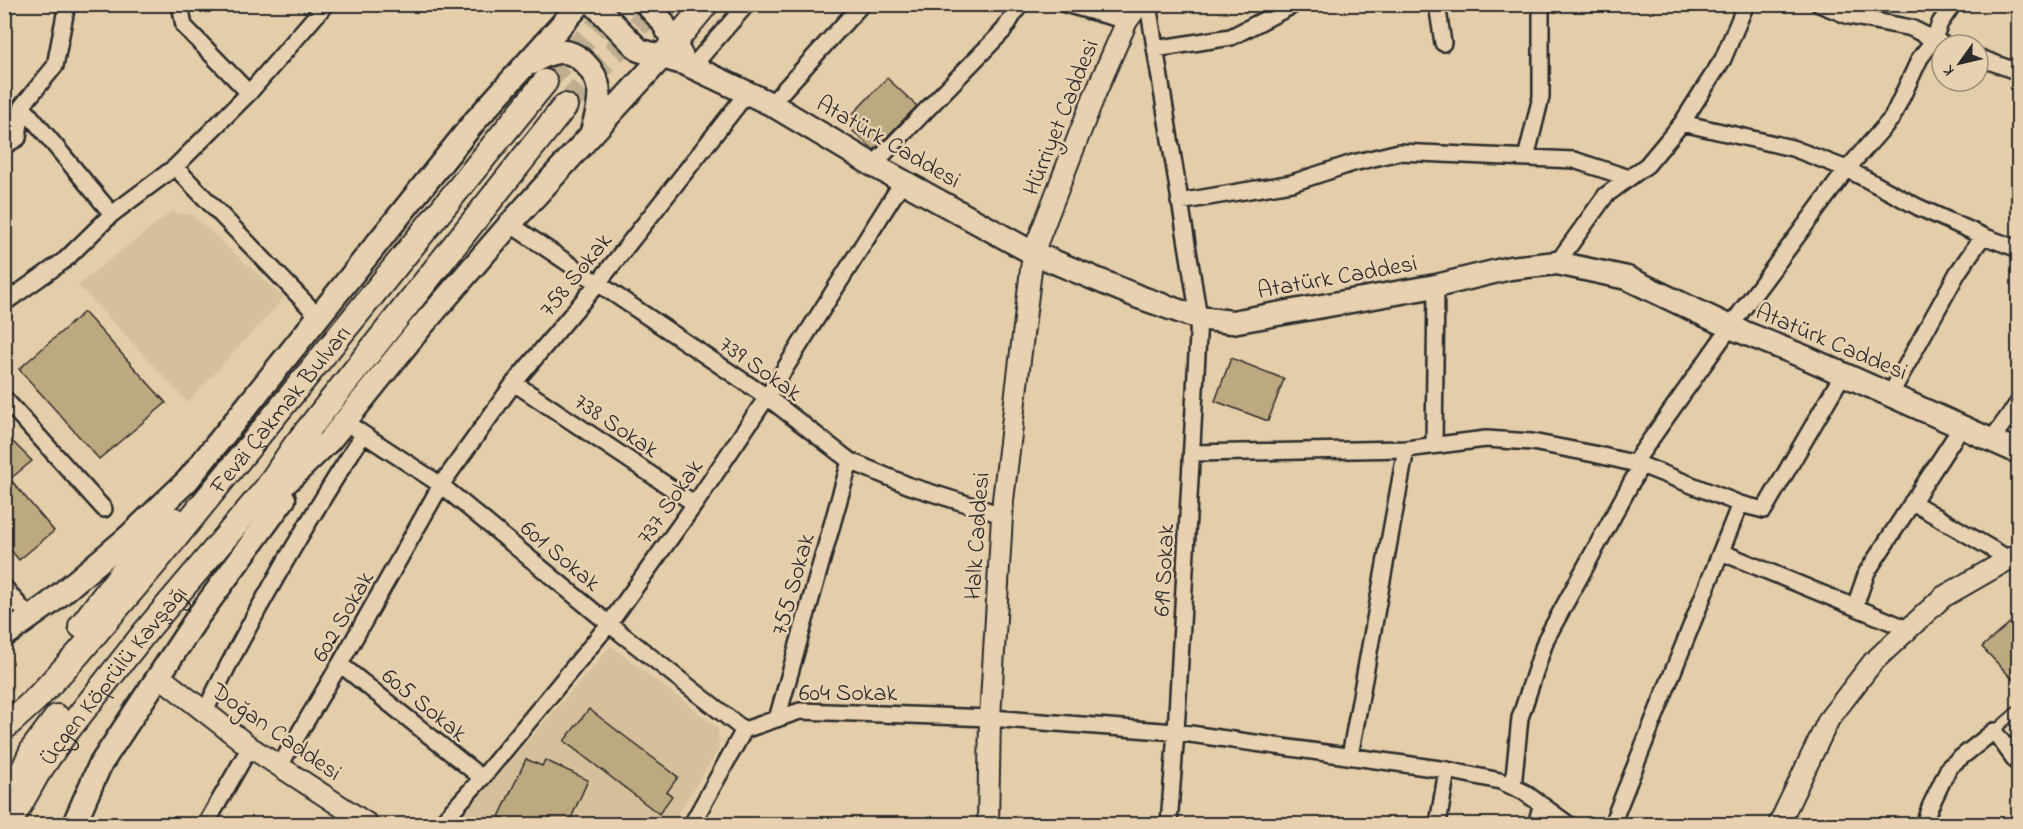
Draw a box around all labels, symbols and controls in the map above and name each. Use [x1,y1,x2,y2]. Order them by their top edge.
north arrow [1930,33,1990,93]
street label: Hürriyet Caddesi [1015,35,1110,202]
text: K [1936,59,1961,80]
street label: Atatürk Caddesi [809,88,967,199]
street label: 758 Sokak [532,225,622,325]
street label: Atatürk Caddesi [1255,247,1420,310]
street label: Atatürk Caddesi [1750,296,1912,391]
street label: Fevzi Çakmak Bulvarı [202,319,361,504]
street label: 739 Sokak [711,329,809,412]
street label: 738 Sokak [566,386,666,469]
street label: 737 Sokak [629,452,713,552]
street label: Halk Caddesi [957,471,1000,601]
street label: 601 Sokak [511,513,608,601]
street label: 619 Sokak [1146,523,1185,617]
street label: 755 Sokak [763,529,826,640]
street label: 602 Sokak [304,565,385,669]
street label: Üçgen Köprülü Kavşağı [33,579,197,774]
street label: 605 Sokak [373,660,474,752]
street label: Doğan Caddesi [202,675,348,791]
street label: 604 Sokak [799,677,897,712]

